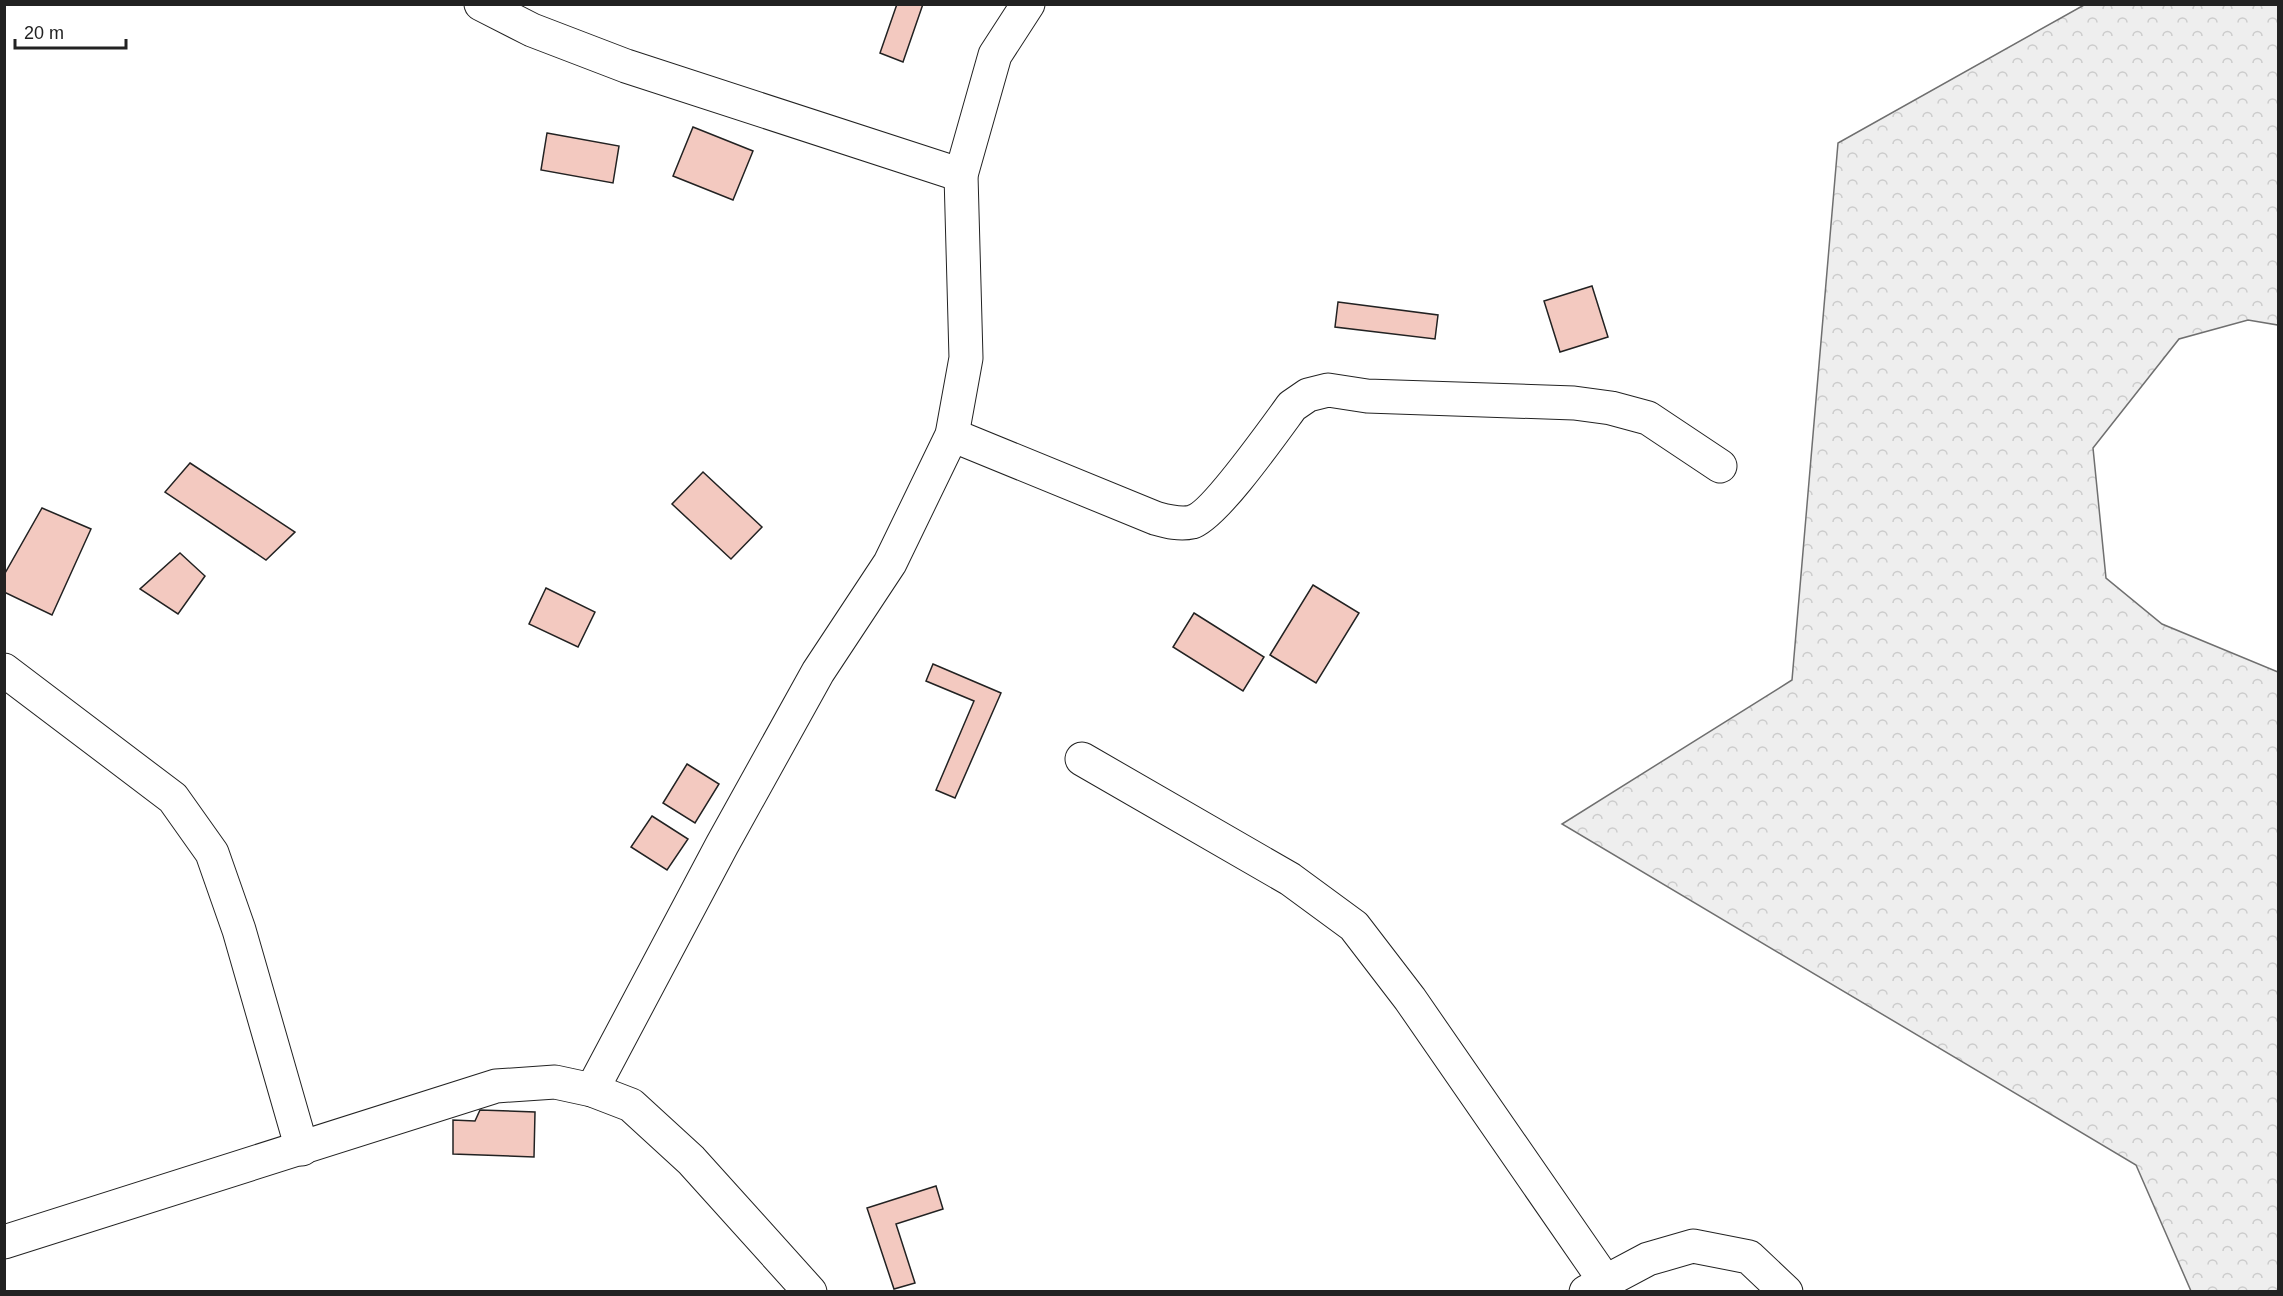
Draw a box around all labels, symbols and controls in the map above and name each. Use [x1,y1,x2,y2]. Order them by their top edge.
scale bar [15,12,126,50]
text: 20 m [24,23,64,43]

